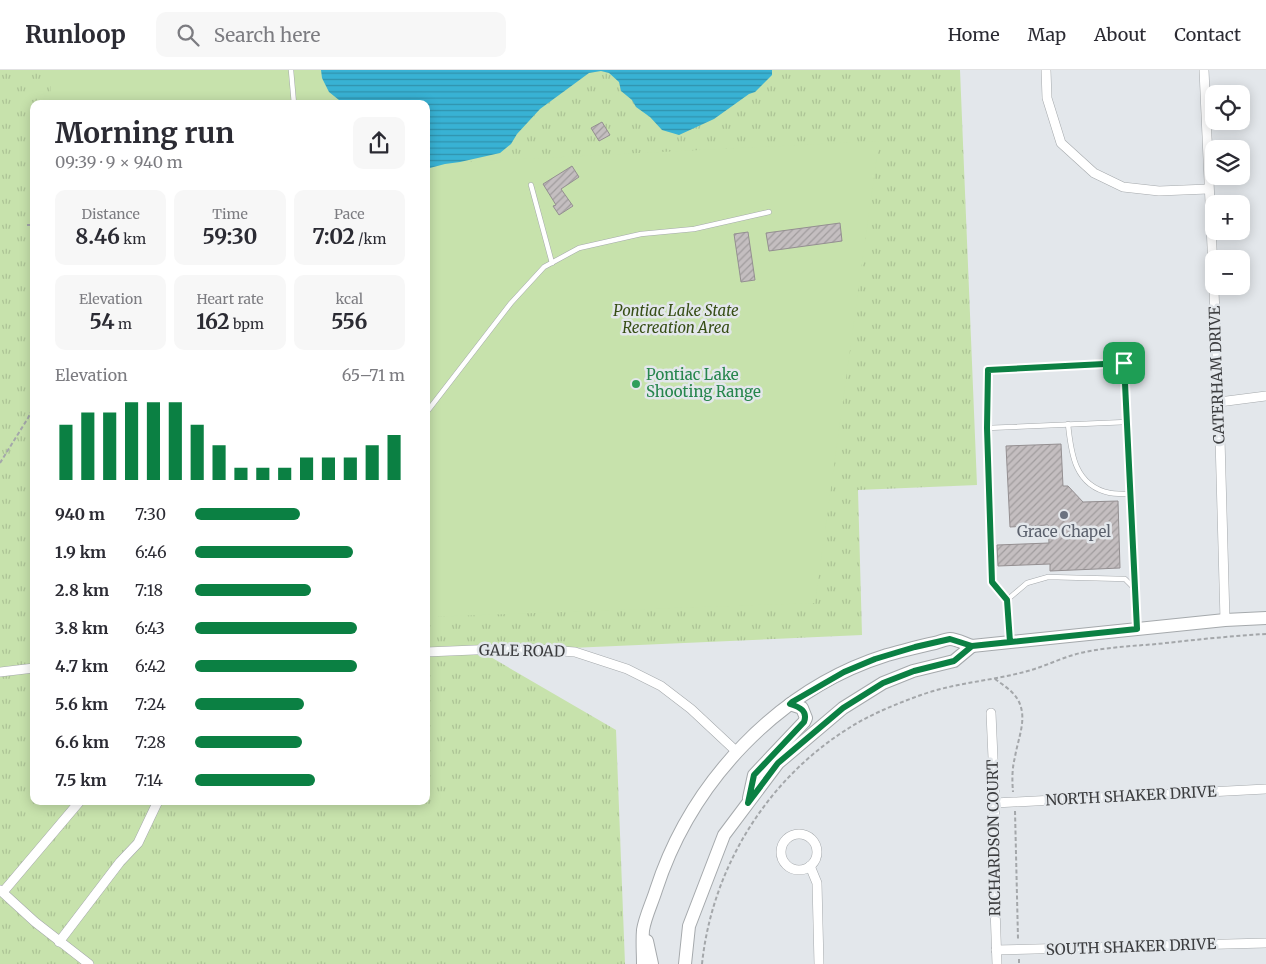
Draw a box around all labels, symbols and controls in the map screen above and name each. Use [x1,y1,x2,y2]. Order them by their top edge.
search box [156,12,506,57]
text: Runloop [25,19,126,50]
icon: search [174,21,202,49]
text: Search here [214,23,320,47]
text: Home [948,23,1000,46]
text: Map [1028,23,1066,46]
text: About [1094,23,1146,46]
text: Contact [1174,23,1241,46]
map controls [1205,85,1250,295]
button: locate [1205,85,1250,130]
text: Morning run [55,115,234,151]
button: share [353,117,405,169]
button: layers [1205,140,1250,185]
text: 09:39 · 9 × 940 m [55,152,183,172]
button: + [1205,195,1250,240]
text: Distance [81,205,140,223]
text: Time [212,205,248,223]
text: Pace [334,205,365,223]
text: 8.46 [75,223,120,250]
text: 59:30 [203,223,257,250]
text: 7:02 [312,223,355,250]
text: km [120,230,146,248]
text: /km [355,230,386,248]
button: − [1205,250,1250,295]
text: Elevation [79,290,142,308]
text: Heart rate [196,290,263,308]
text: kcal [336,290,363,308]
park label: Pontiac Lake State Recreation Area [613,301,739,337]
street label: CATERHAM DRIVE [1205,305,1228,445]
text: 54 [89,308,115,335]
text: 162 [196,308,230,335]
text: 556 [331,308,368,335]
text: m [115,315,132,333]
text: bpm [230,315,264,333]
pin [1103,342,1145,384]
icon: arrive [1110,349,1138,377]
text: Elevation [55,365,128,385]
text: 65–71 m [342,365,405,385]
place label: Pontiac Lake Shooting Range [646,365,761,401]
marker: Pontiac Lake Shooting Range [630,378,642,390]
text: 940 m [55,504,105,524]
text: 7:30 [135,504,166,524]
marker: Grace Chapel [1058,509,1070,521]
place label: Grace Chapel [1017,522,1111,541]
text: 1.9 km [55,542,106,562]
text: 6:46 [135,542,167,562]
text: 2.8 km [55,580,109,600]
text: 7:18 [135,580,163,600]
text: 3.8 km [55,618,108,638]
text: 6:43 [135,618,165,638]
street label: GALE ROAD [479,640,565,661]
text: 4.7 km [55,656,108,676]
text: 6:42 [135,656,166,676]
text: 5.6 km [55,694,108,714]
text: 7:24 [135,694,166,714]
text: 6.6 km [55,732,109,752]
text: 7:28 [135,732,166,752]
street label: RICHARDSON COURT [983,759,1004,916]
text: 7.5 km [55,770,107,790]
text: 7:14 [135,770,163,790]
street label: NORTH SHAKER DRIVE [1045,782,1217,809]
street label: SOUTH SHAKER DRIVE [1046,934,1217,959]

